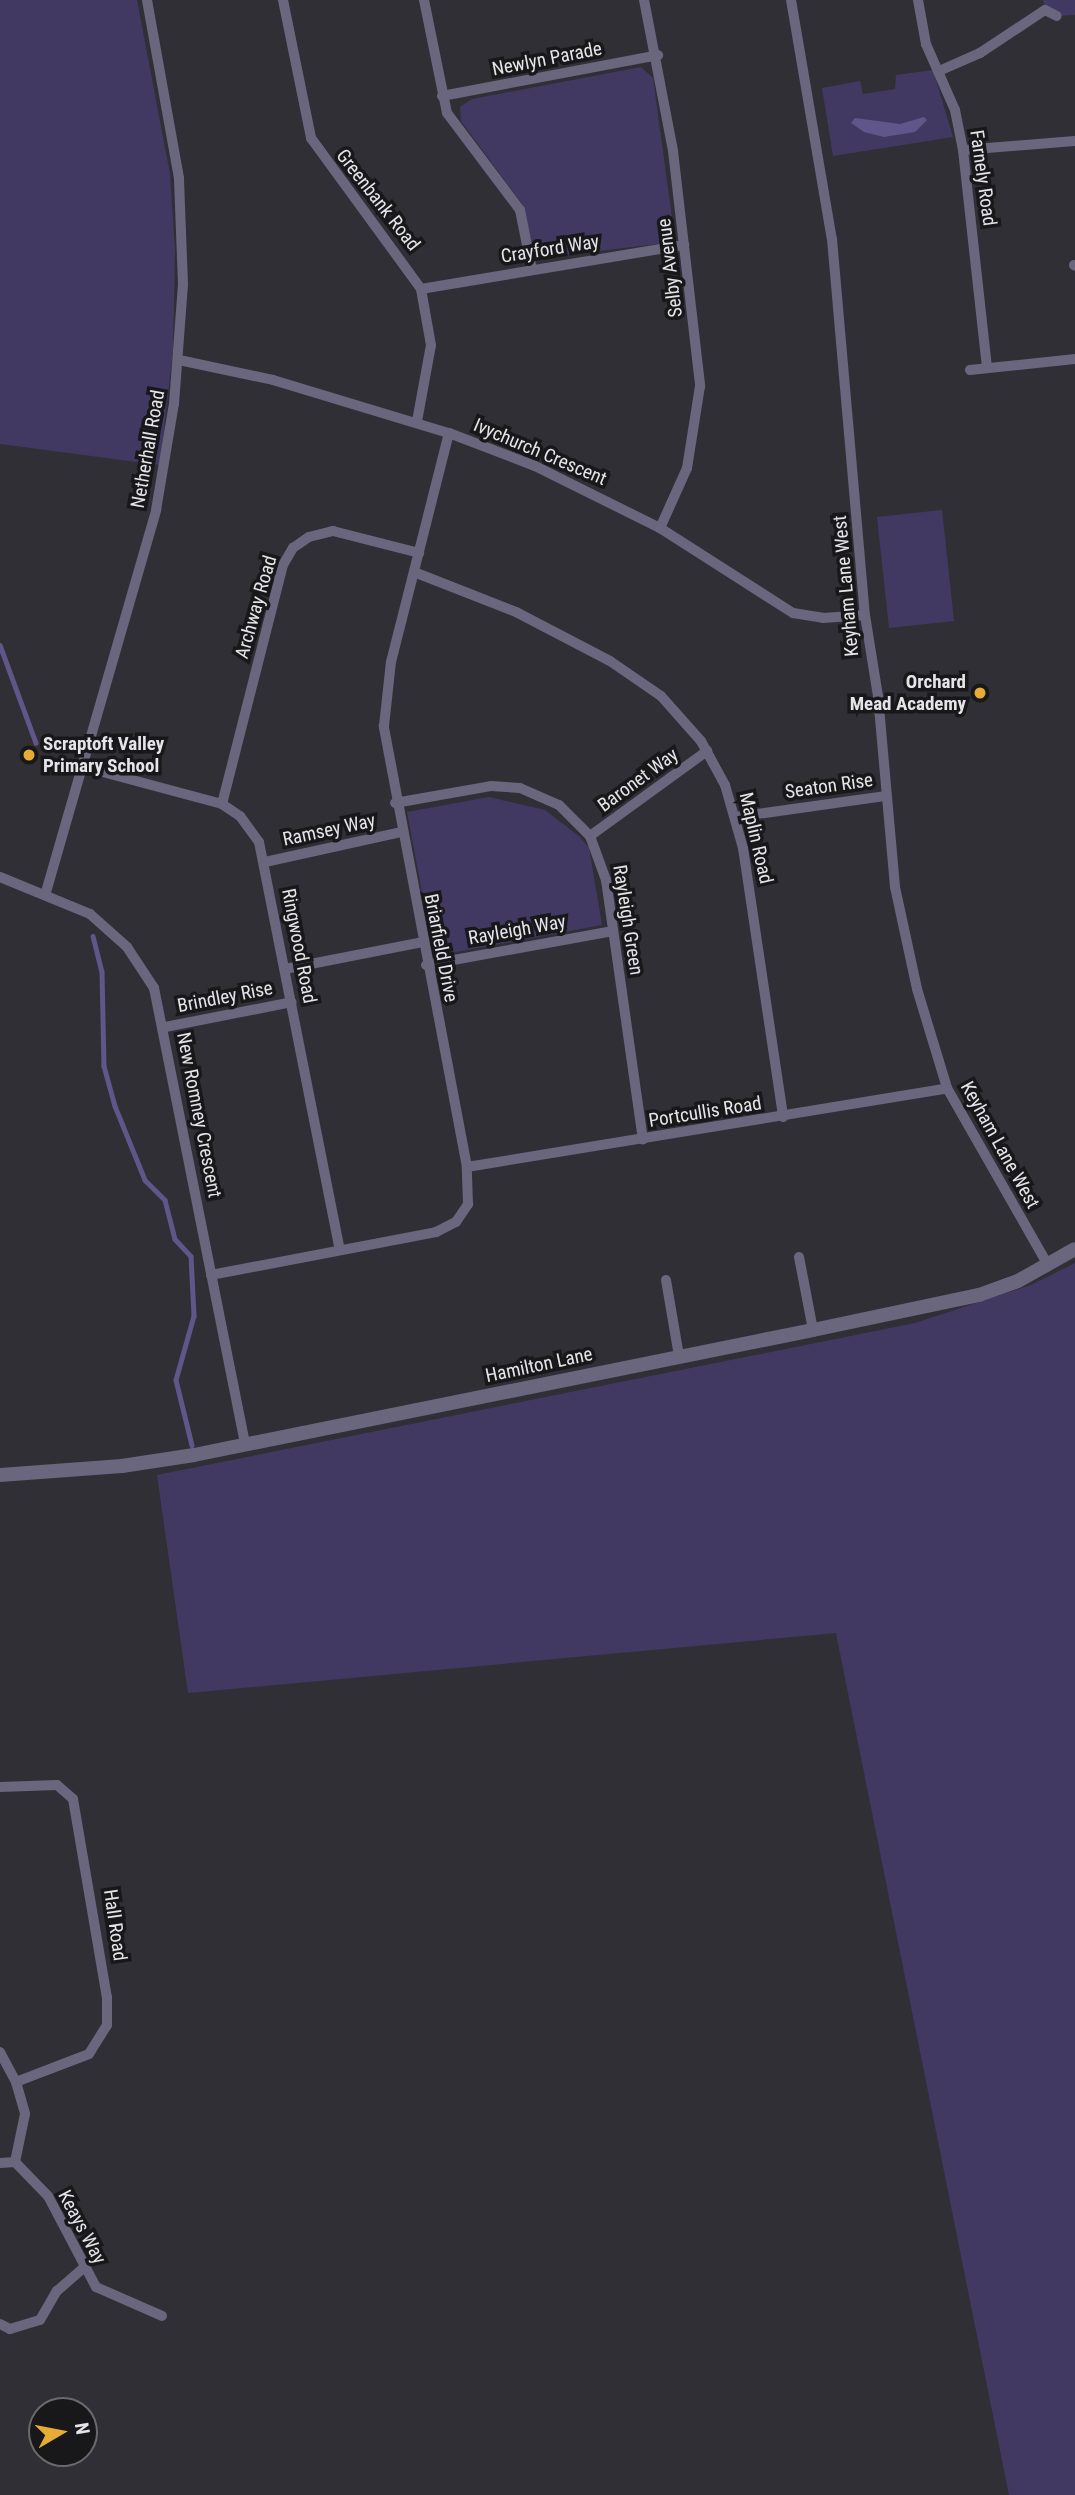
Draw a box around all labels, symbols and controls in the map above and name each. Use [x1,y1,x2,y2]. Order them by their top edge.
street label: Newlyn Parade [490,37,604,81]
street label: Farnely Road [965,129,1001,227]
street label: Greenbank Road [331,145,425,255]
street label: Selby Avenue [653,217,687,319]
street label: Crayford Way [499,230,601,268]
street label: Netherhall Road [126,388,170,510]
street label: Ivychurch Crescent [470,414,610,490]
street label: Keyham Lane West [828,514,864,658]
street label: Archway Road [230,553,282,661]
place label: Orchard Mead Academy [850,671,966,715]
marker: Orchard Mead Academy [972,685,988,701]
place label: Scraptoft Valley Primary School [43,733,164,777]
street label: Baronet Way [593,743,683,817]
marker: Scraptoft Valley Primary School [21,747,37,763]
street label: Seaton Rise [784,769,874,803]
street label: Maplin Road [734,790,778,886]
street label: Ramsey Way [281,809,377,851]
street label: Rayleigh Green [608,863,648,977]
street label: Ringwood Road [277,887,321,1005]
street label: Briarfield Drive [419,892,463,1004]
street label: Rayleigh Way [467,910,567,950]
street label: Brindley Rise [175,977,275,1017]
street label: New Romney Crescent [172,1030,226,1200]
street label: Keyham Lane West [956,1077,1044,1213]
street label: Portcullis Road [647,1092,763,1132]
street label: Hamilton Lane [483,1343,595,1387]
street label: Hall Road [99,1888,131,1962]
street label: Keays Way [53,2186,111,2268]
north arrow [28,2397,98,2467]
text: N [70,2421,95,2436]

